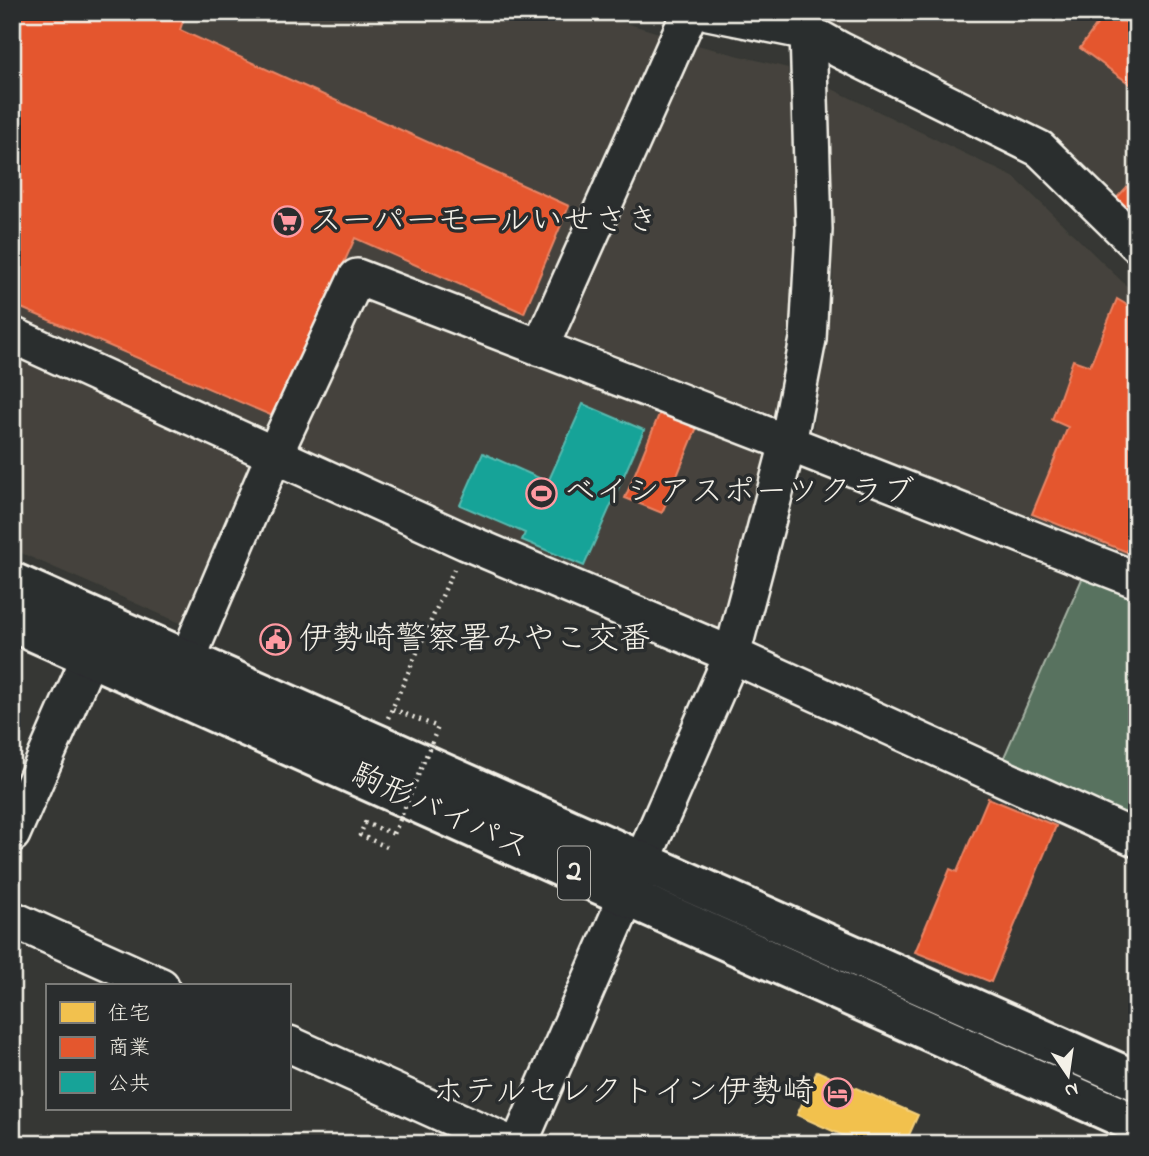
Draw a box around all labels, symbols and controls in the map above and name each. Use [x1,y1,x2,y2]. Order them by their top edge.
place label: スーパーモールいせさき [310,199,659,246]
supermarket icon: スーパーモールいせさき [270,205,304,239]
place label: ベイシアスポーツクラブ [564,470,915,517]
sports icon: ベイシアスポーツクラブ [524,476,558,510]
place label: 伊勢崎警察署みやこ交番 [299,617,651,664]
public building icon: 伊勢崎警察署みやこ交番 [259,623,293,657]
street label: 駒形バイパス [343,753,537,873]
road number: 2 [558,846,590,900]
legend [46,984,290,1110]
text: 住宅 [108,1000,150,1030]
text: 商業 [108,1034,150,1064]
north arrow [1034,1040,1104,1110]
text: 公共 [108,1070,150,1100]
place label: ホテルセレクトイン伊勢崎 [433,1070,814,1117]
text: N [1062,1075,1081,1104]
hotel icon: ホテルセレクトイン伊勢崎 [820,1076,854,1110]

